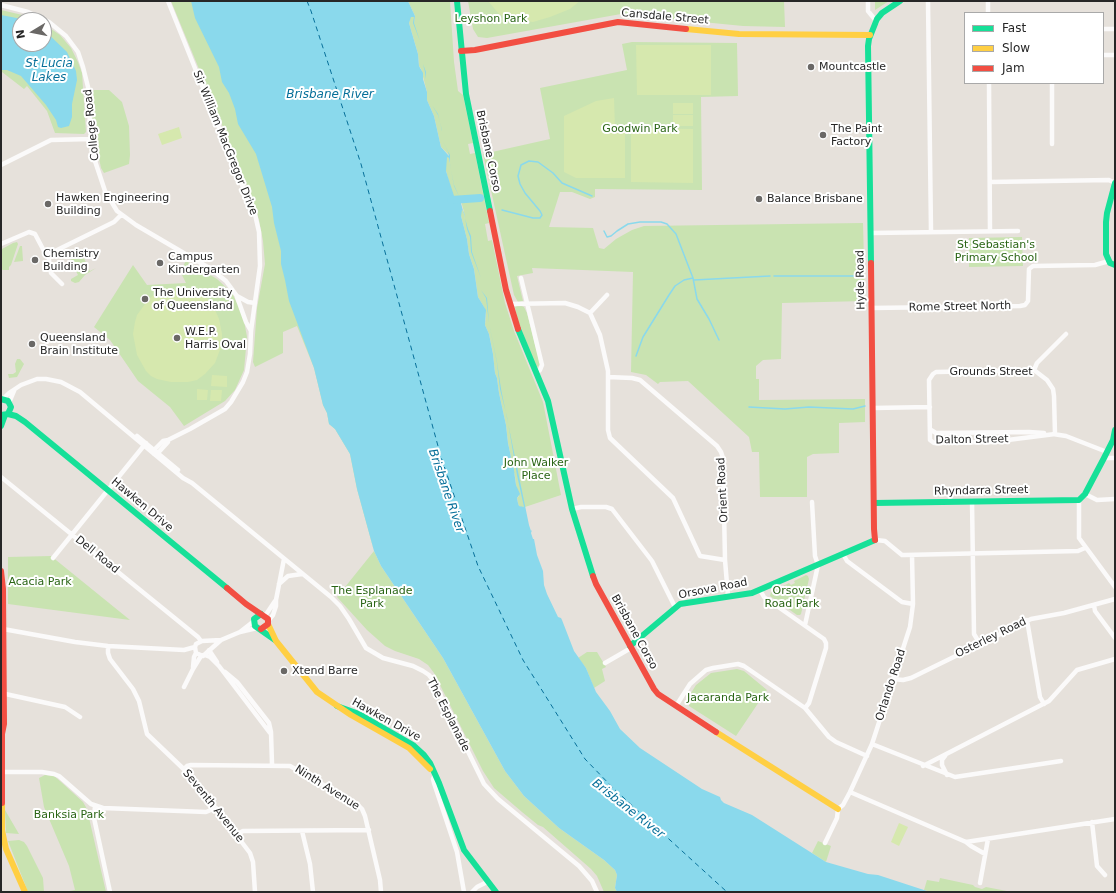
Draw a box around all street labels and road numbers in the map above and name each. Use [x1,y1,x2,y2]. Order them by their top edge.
street label: Cansdale Street [621,7,709,27]
street label: Sir William MacGregor Drive [190,69,260,217]
street label: College Road [82,88,102,162]
street label: Brisbane Corso [473,109,503,193]
street label: Hyde Road [854,250,868,310]
street label: Rome Street North [909,300,1011,314]
street label: Grounds Street [949,365,1033,379]
street label: Dalton Street [935,433,1009,447]
street label: Orient Road [715,457,731,523]
street label: Hawken Drive [108,475,176,535]
street label: Rhyndarra Street [934,484,1028,498]
street label: Dell Road [72,533,122,577]
street label: Orsova Road [677,576,749,602]
street label: Brisbane Corso [608,592,660,672]
street label: Osterley Road [953,615,1029,661]
street label: Orlando Road [873,647,909,723]
street label: The Esplanade [424,676,472,754]
street label: Hawken Drive [349,696,423,744]
street label: Ninth Avenue [292,763,362,813]
street label: Seventh Avenue [180,767,246,845]

